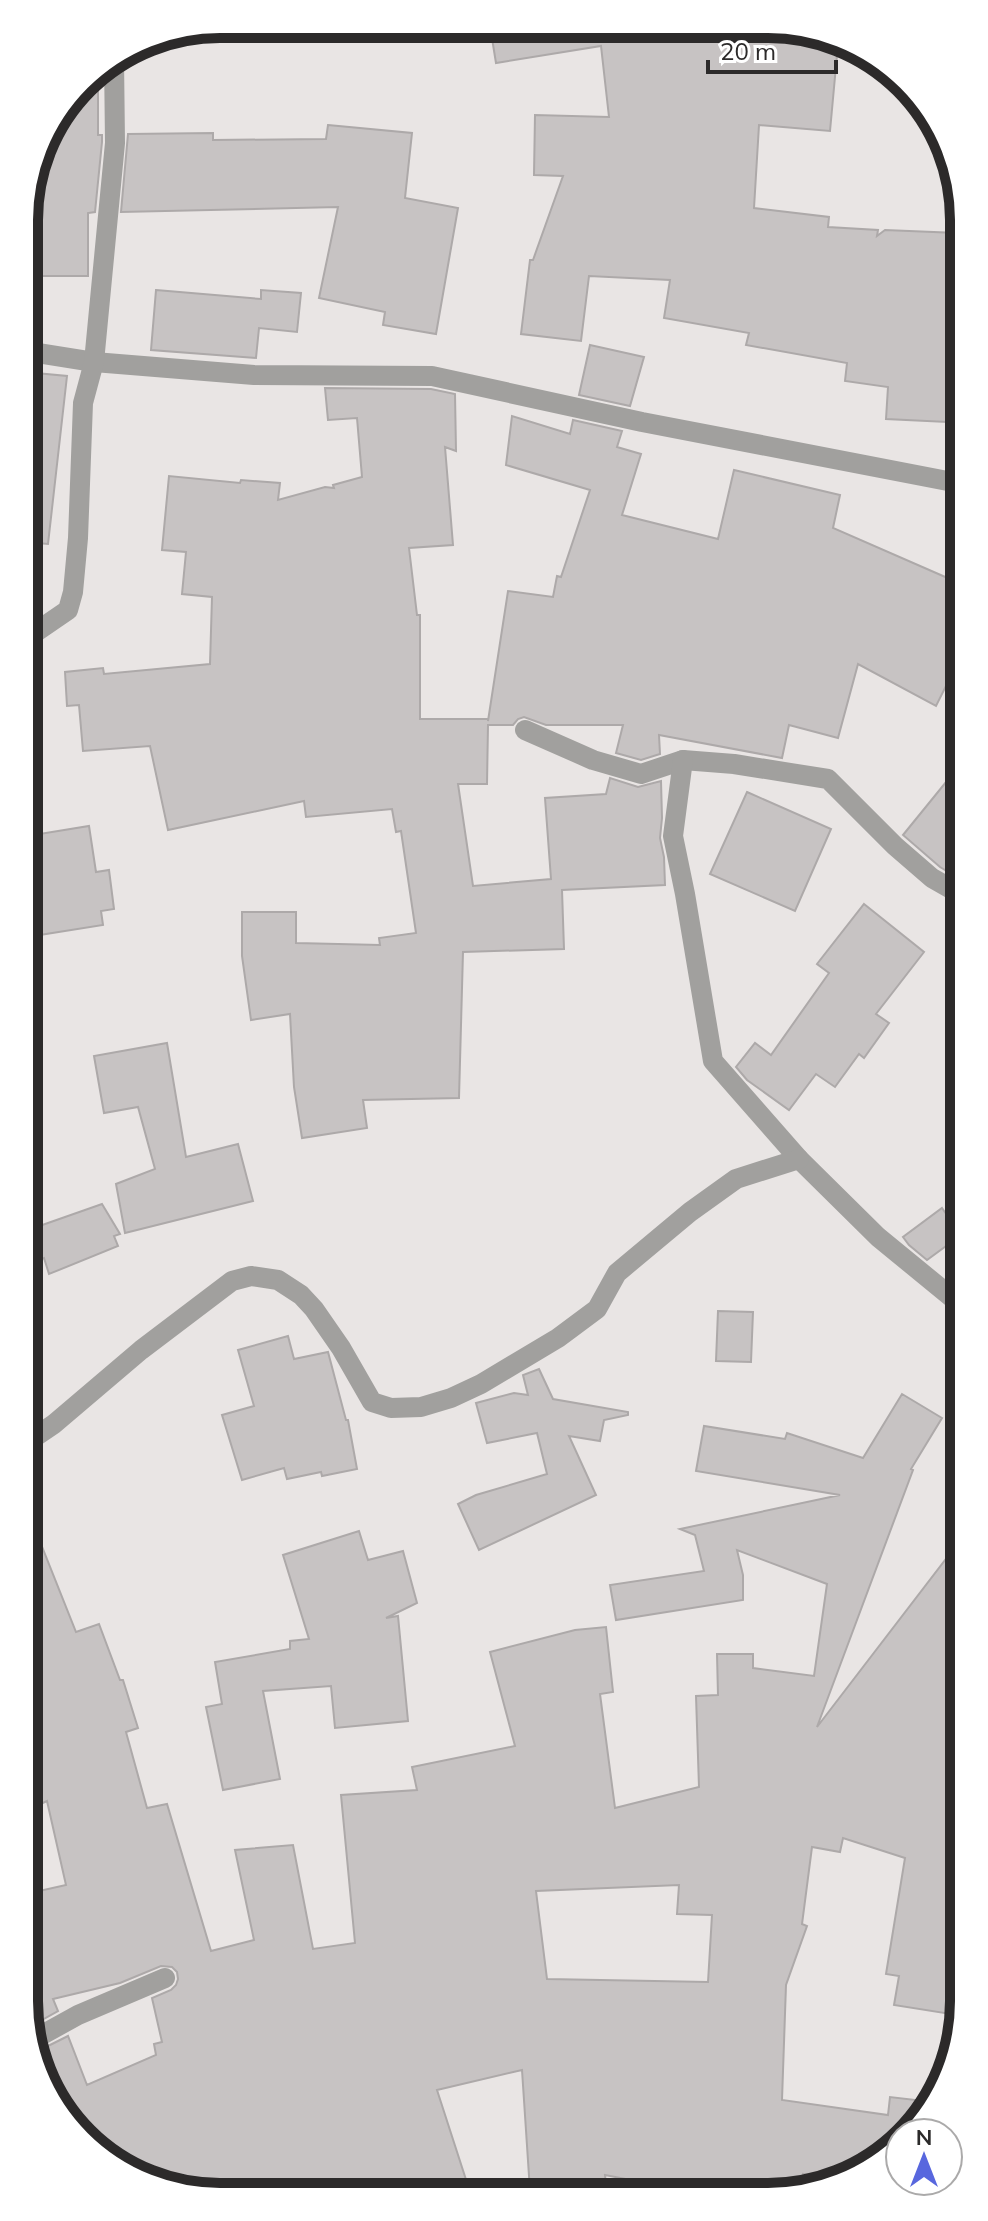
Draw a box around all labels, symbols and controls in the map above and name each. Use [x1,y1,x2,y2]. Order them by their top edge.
scale bar [708,24,836,74]
text: 20 m [720,36,776,66]
north arrow [884,2117,964,2197]
text: N [916,2123,932,2151]

